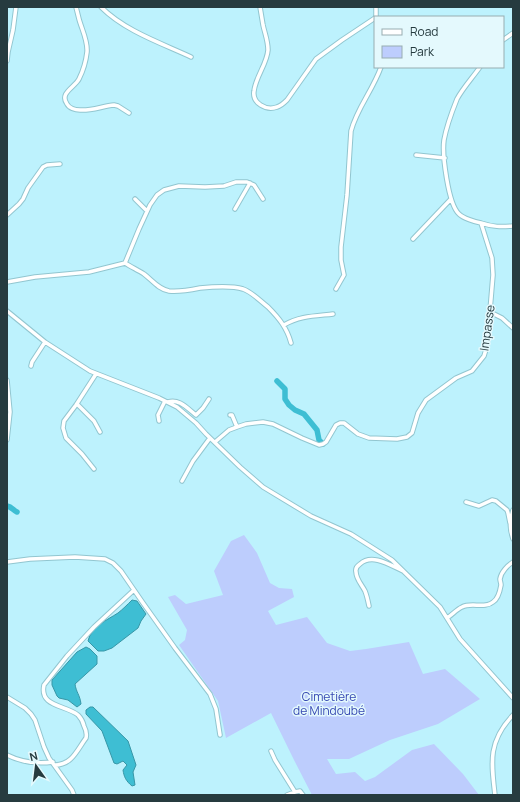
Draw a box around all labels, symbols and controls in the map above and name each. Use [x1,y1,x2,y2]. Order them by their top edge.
legend [374,16,504,68]
text: Road [410,23,438,40]
text: Park [410,43,435,60]
street label: Impasse [475,304,499,352]
park label: Cimetière de Mindoubé [293,688,365,719]
north arrow [16,746,56,786]
text: N [28,748,39,764]

